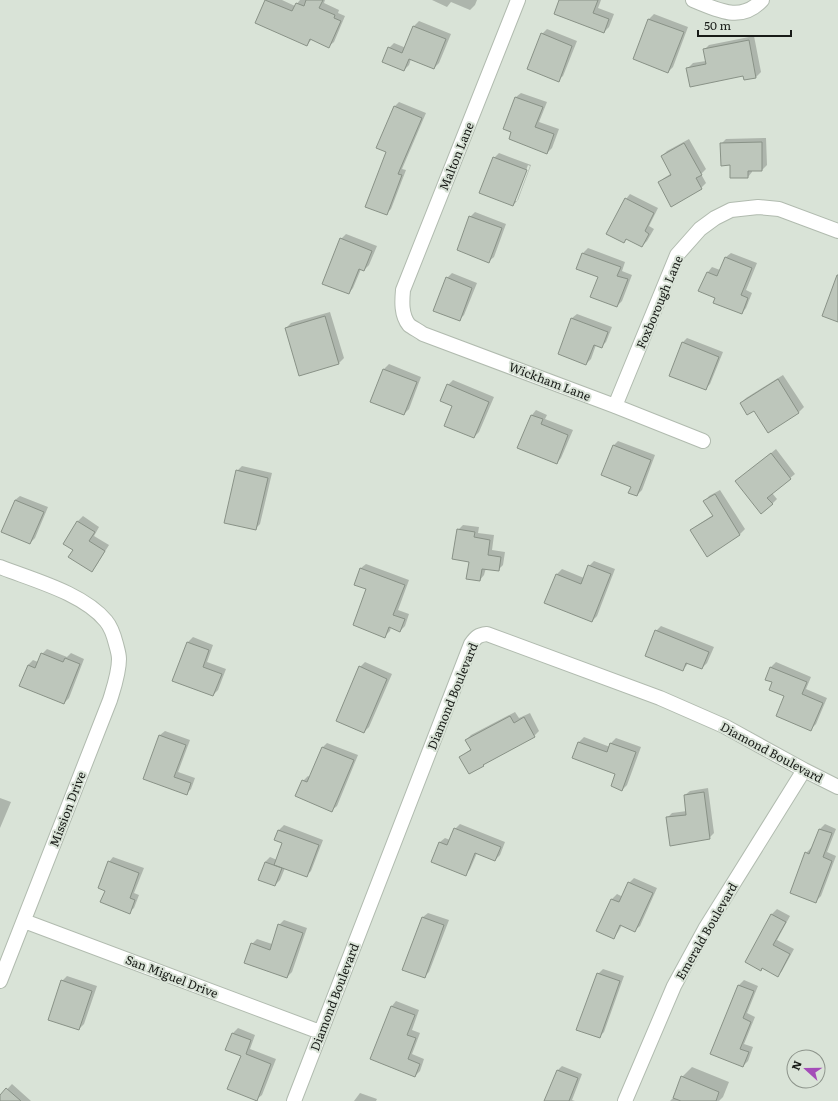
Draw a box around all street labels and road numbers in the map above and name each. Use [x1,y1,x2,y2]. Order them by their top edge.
street label: Malton Lane [434,119,478,193]
street label: Foxborough Lane [631,253,687,351]
street label: Wickham Lane [506,357,594,405]
street label: Diamond Boulevard [422,639,482,752]
street label: Diamond Boulevard [717,717,827,787]
street label: Mission Drive [44,769,90,849]
street label: Emerald Boulevard [671,878,742,983]
street label: Diamond Boulevard [305,940,363,1054]
street label: San Miguel Drive [123,950,221,1002]

